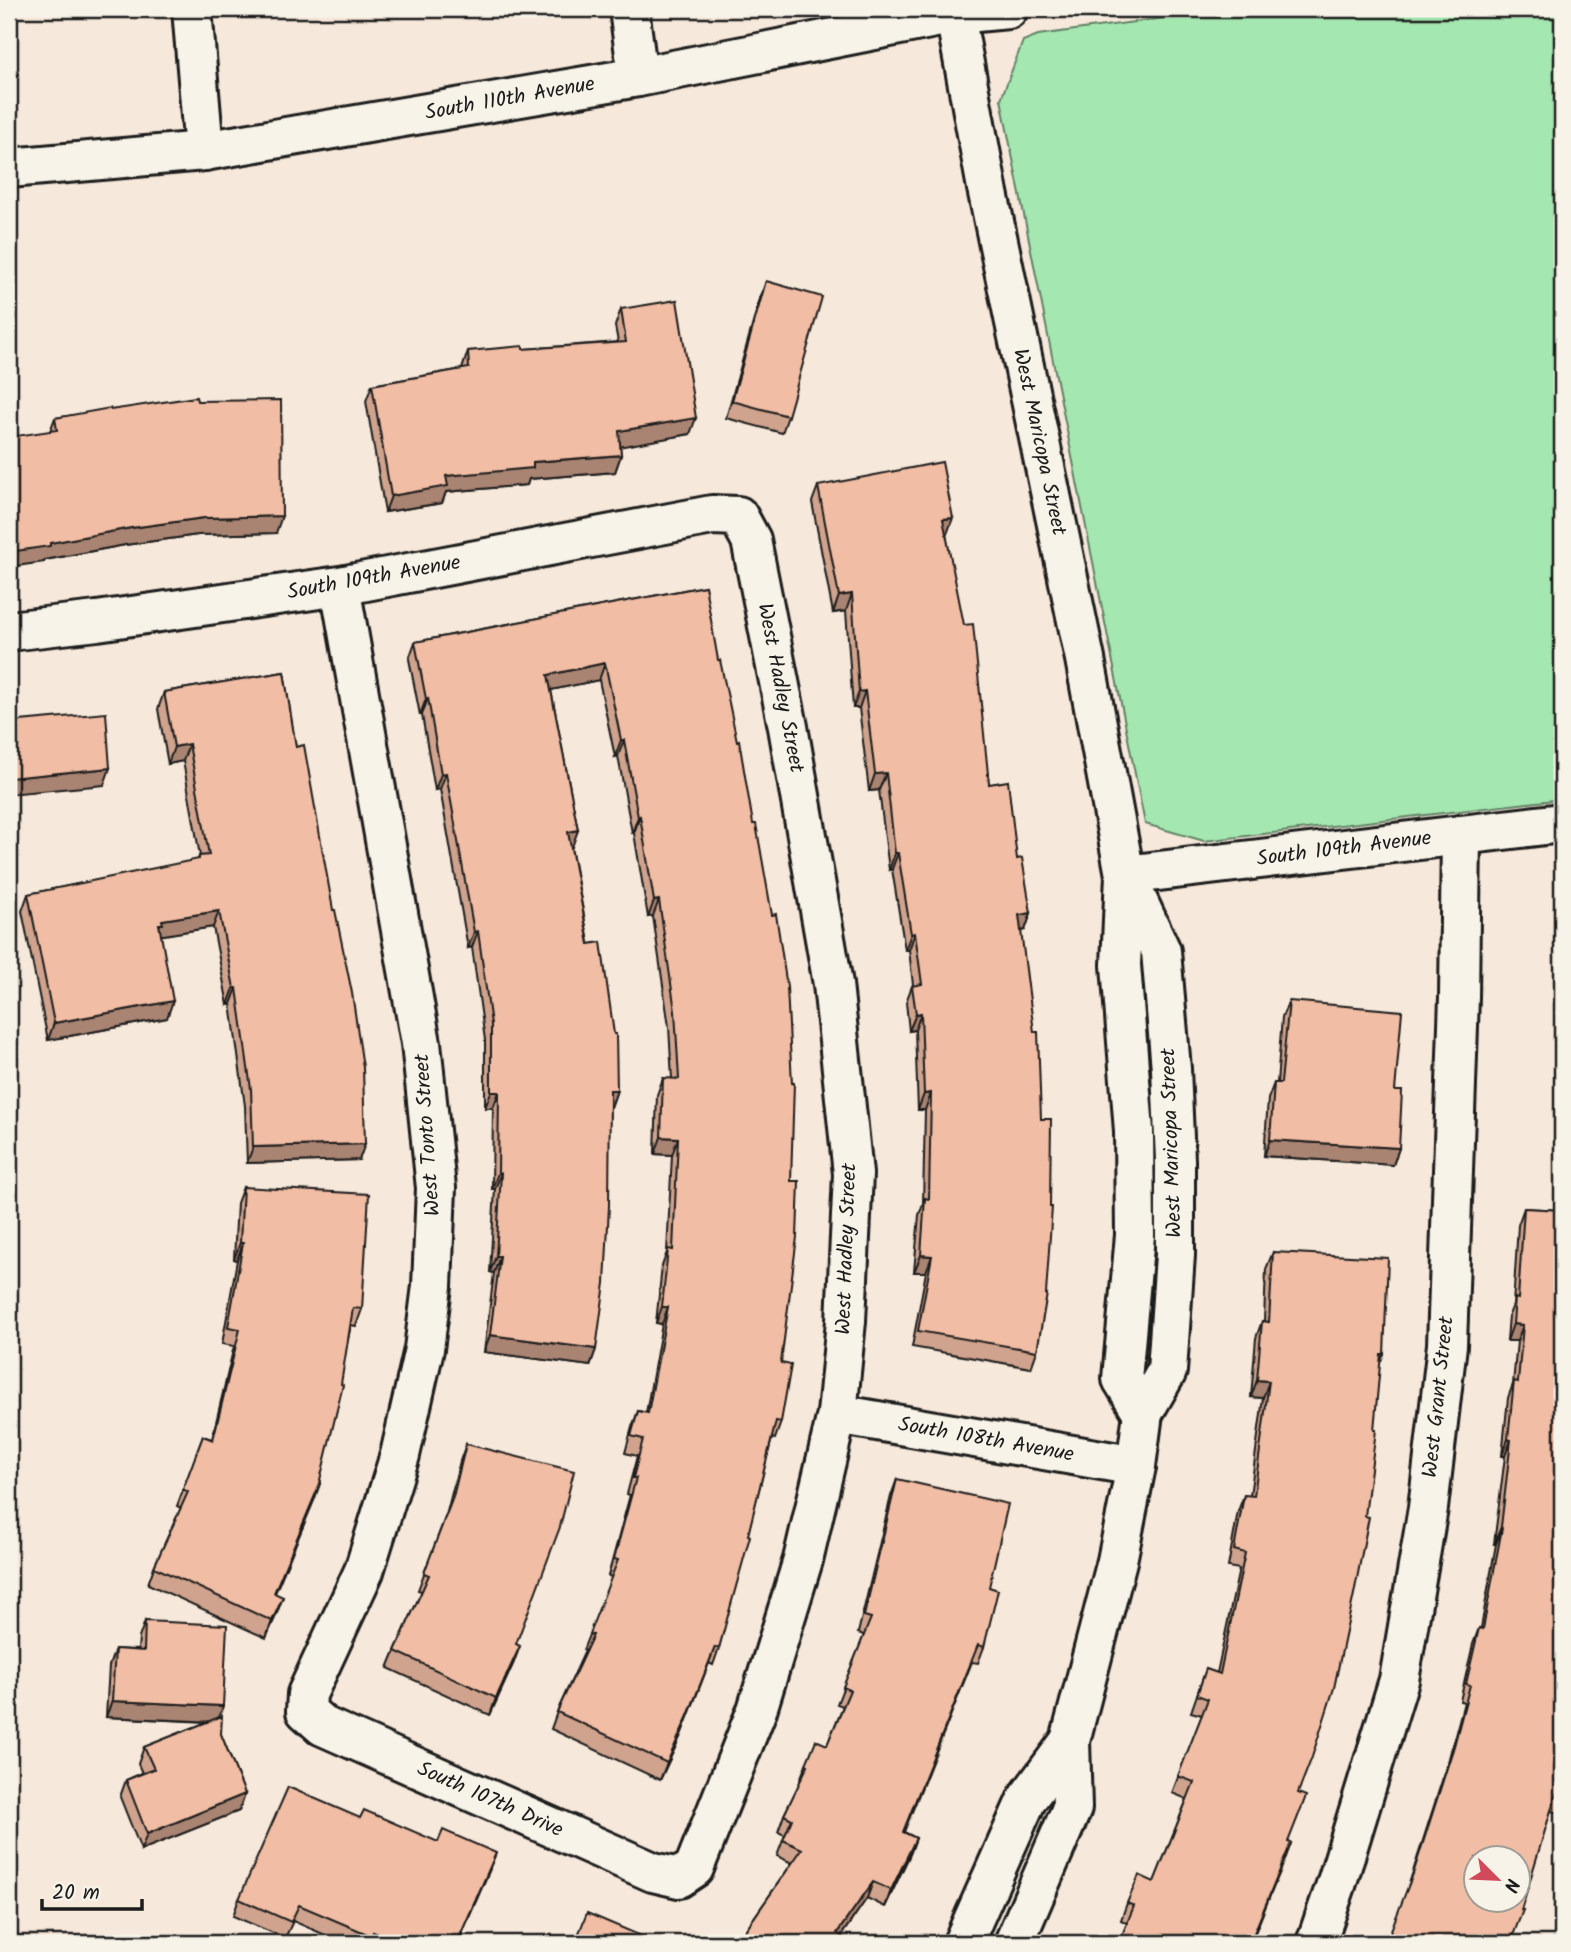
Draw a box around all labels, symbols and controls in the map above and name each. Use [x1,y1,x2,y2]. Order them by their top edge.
street label: South 110th Avenue [422,68,598,130]
street label: West Maricopa Street [1003,346,1075,539]
street label: South 109th Avenue [285,546,464,609]
street label: West Hadley Street [747,600,813,776]
street label: South 109th Avenue [1255,822,1434,876]
street label: West Maricopa Street [1152,1047,1192,1239]
street label: West Tonto Street [406,1052,450,1217]
street label: West Hadley Street [828,1162,867,1335]
street label: West Grant Street [1414,1314,1464,1479]
street label: South 108th Avenue [896,1408,1077,1472]
street label: South 107th Drive [412,1753,569,1847]
north arrow [1462,1843,1532,1913]
scale bar [42,1868,142,1912]
text: N [1495,1874,1527,1897]
text: 20 m [52,1877,100,1910]

